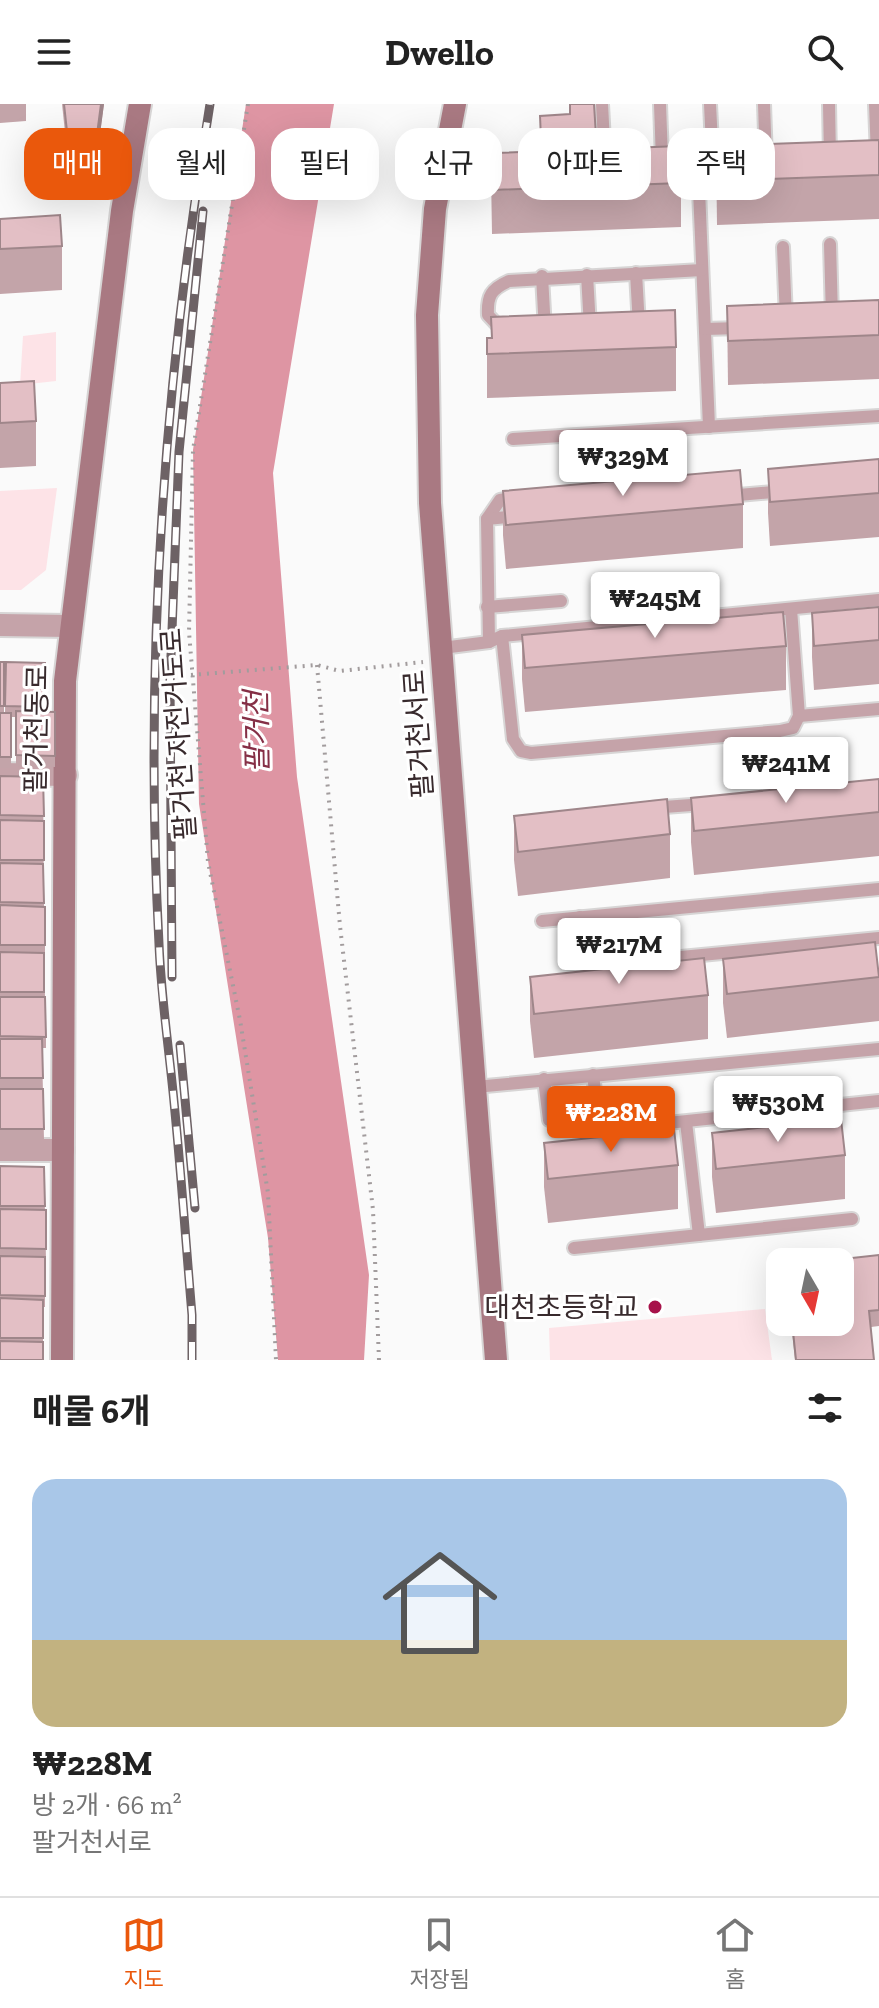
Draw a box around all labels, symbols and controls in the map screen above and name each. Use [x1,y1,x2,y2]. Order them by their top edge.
icon: menu [32,30,76,74]
icon: search [803,30,847,74]
text: Dwello [385,31,494,74]
chip: 매매 [24,128,132,200]
chip: 월세 [148,128,255,200]
chip: 필터 [271,128,379,200]
chip: 신규 [395,128,502,200]
chip: 아파트 [518,128,651,200]
chip: 주택 [667,128,775,200]
pin: ₩329M [567,430,679,498]
text: ₩329M [577,440,669,472]
pin: ₩245M [599,572,711,640]
text: ₩245M [609,582,701,614]
street label: 팔거천 자전거도로 [155,627,202,841]
street label: 팔거천동로 [19,664,54,794]
street label: 팔거천서로 [398,669,439,799]
water label: 팔거천 [238,687,276,774]
pin: ₩241M [730,737,842,805]
text: ₩241M [741,747,831,779]
pin: ₩217M [563,918,675,986]
text: ₩217M [576,928,663,960]
pin: ₩530M [722,1076,834,1144]
pin: ₩228M [555,1086,667,1154]
text: ₩530M [732,1086,824,1118]
text: ₩228M [565,1096,657,1128]
north arrow [766,1248,854,1336]
map controls [766,1248,854,1336]
place label: 대천초등학교 [484,1291,639,1324]
marker: 대천초등학교 [646,1298,664,1316]
icon: filters [803,1386,847,1430]
text: 매물 6개 [32,1391,150,1432]
icon: home [368,1531,512,1675]
text: ₩228M [32,1743,152,1784]
text: 방 2개 · 66 m² [32,1789,182,1821]
text: 팔거천서로 [32,1826,152,1858]
tab: 지도 [122,1913,166,1993]
tab: 저장됨 [409,1913,470,1993]
tab: 홈 [713,1913,757,1993]

